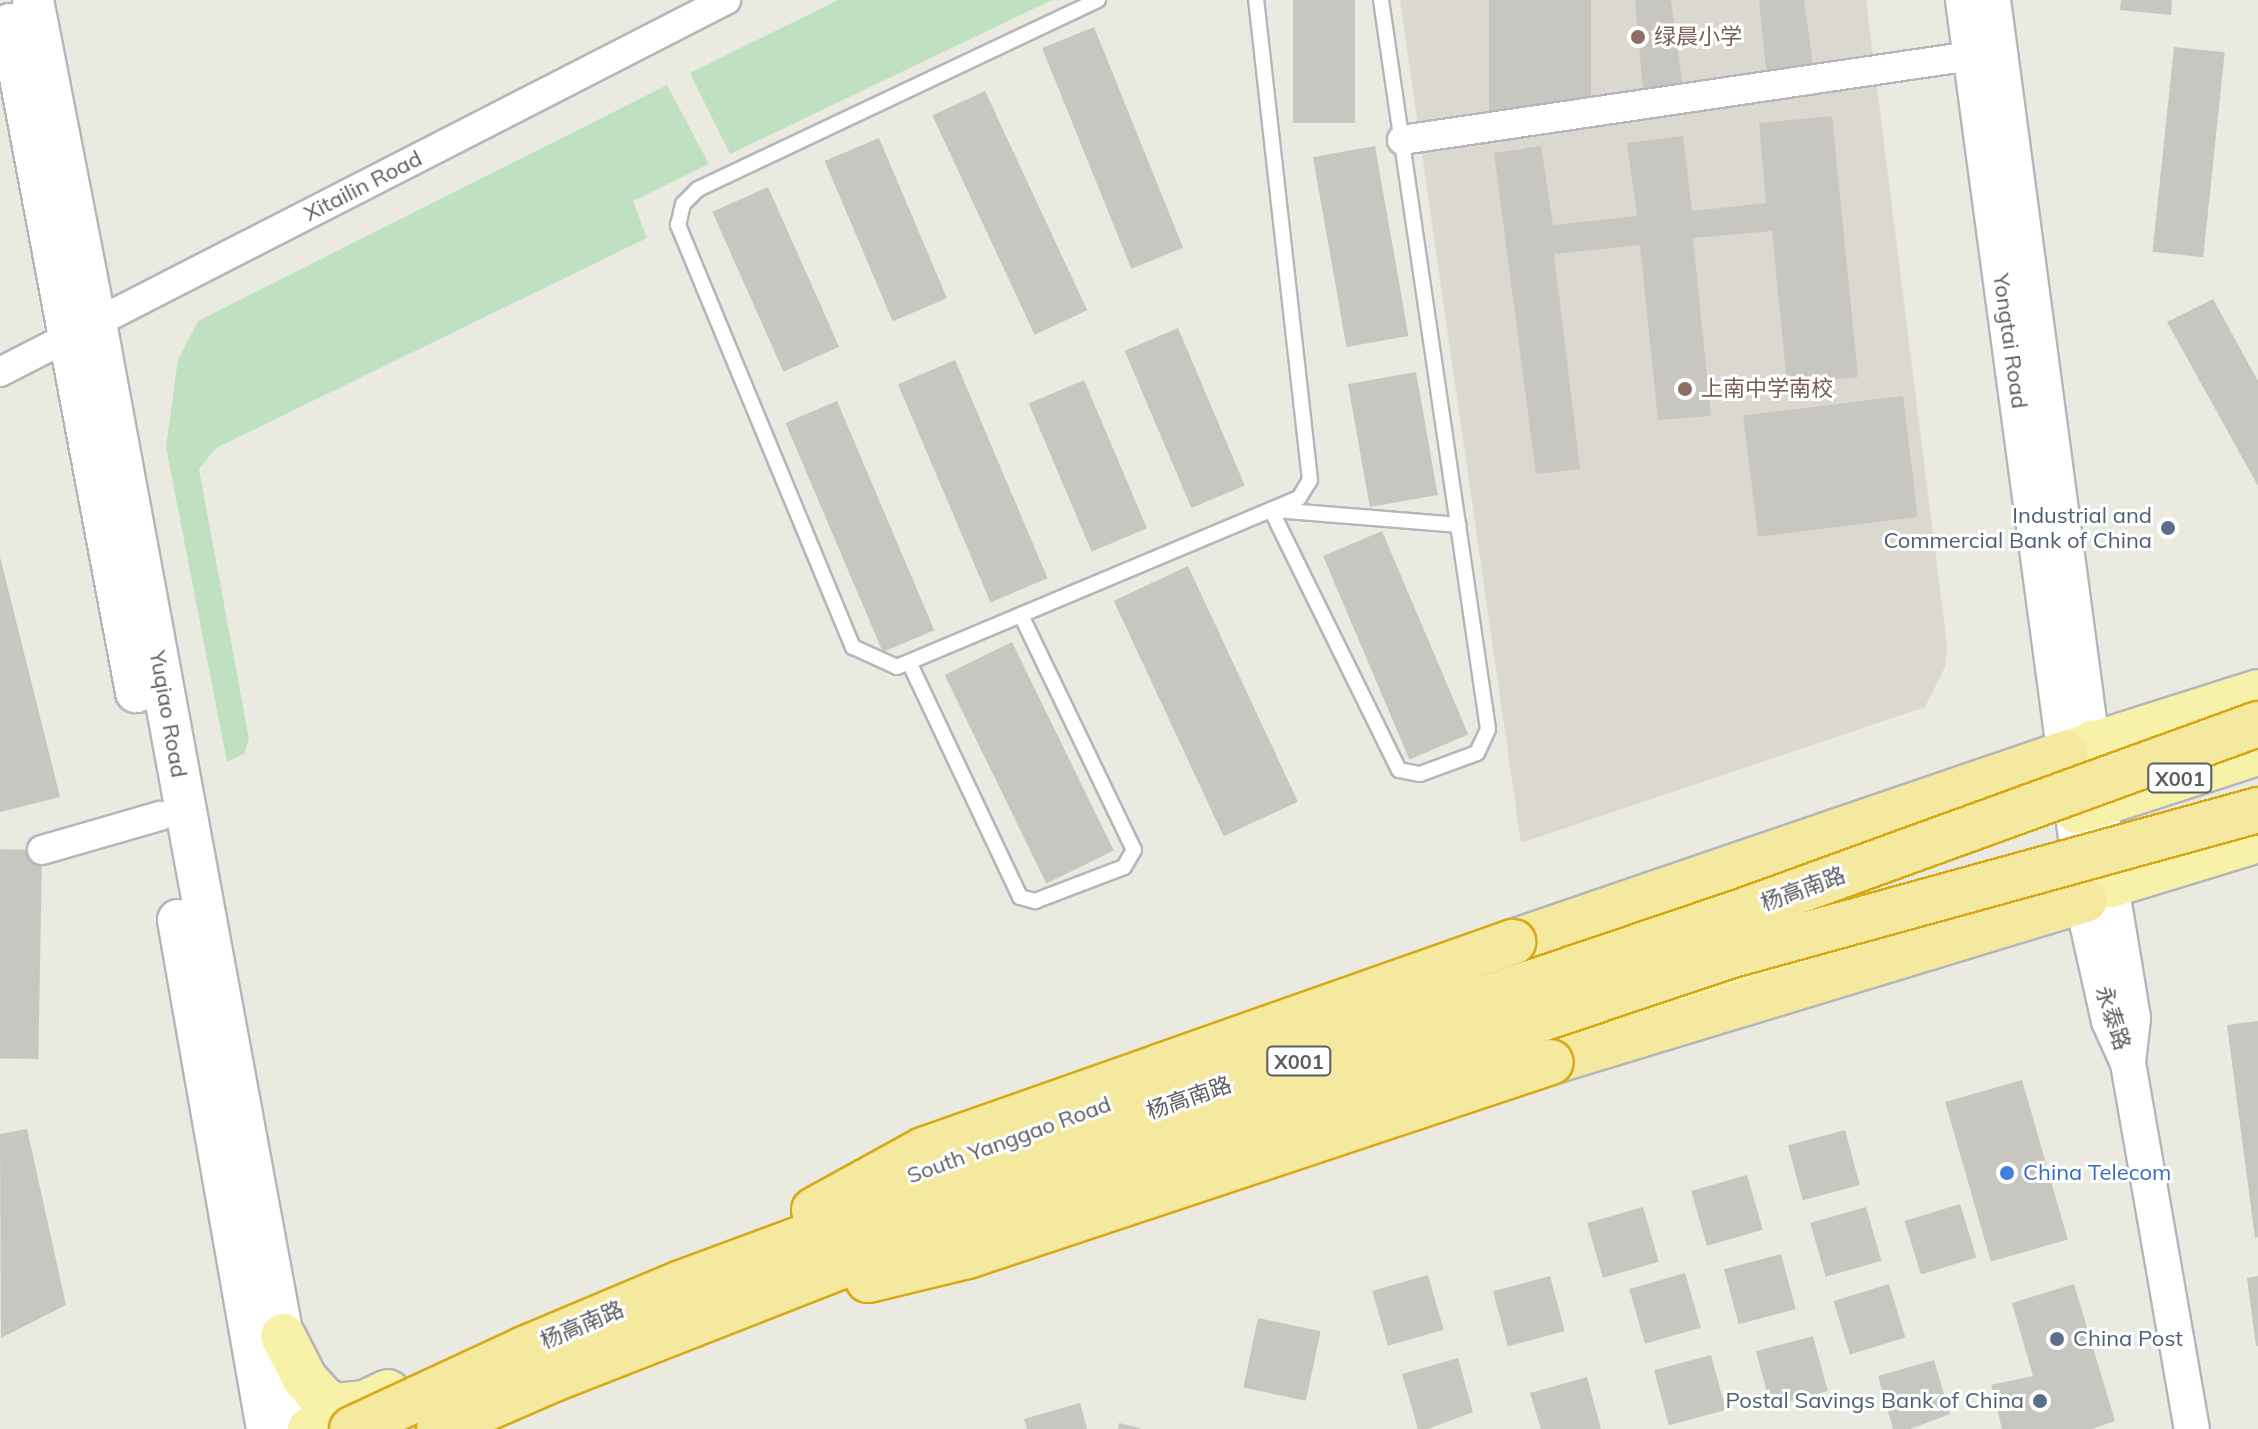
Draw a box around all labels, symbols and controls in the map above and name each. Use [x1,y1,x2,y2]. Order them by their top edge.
place label: 绿晨小学 [1654,24,1742,50]
marker: 绿晨小学 [1629,28,1647,46]
street label: Xitailin Road [300,145,426,227]
street label: Yongtai Road [1987,272,2033,410]
place label: 上南中学南校 [1701,376,1833,402]
marker: 上南中学南校 [1676,380,1694,398]
place label: Industrial and Commercial Bank of China [1883,502,2152,554]
marker: Industrial and Commercial Bank of China [2159,519,2177,537]
street label: Yuqiao Road [144,649,192,779]
road number: X001 [2146,762,2214,794]
street label: 杨高南路 [1757,862,1849,916]
street label: 永泰路 [2090,983,2136,1053]
road number: X001 [1265,1045,1333,1077]
street label: 杨高南路 [1143,1071,1235,1125]
street label: South Yanggao Road [903,1091,1115,1189]
place label: China Telecom [2023,1160,2171,1186]
marker: China Telecom [1998,1164,2016,1182]
street label: 杨高南路 [536,1296,628,1354]
place label: China Post [2073,1326,2183,1352]
marker: China Post [2048,1330,2066,1348]
place label: Postal Savings Bank of China [1725,1388,2024,1414]
marker: Postal Savings Bank of China [2031,1392,2049,1410]

